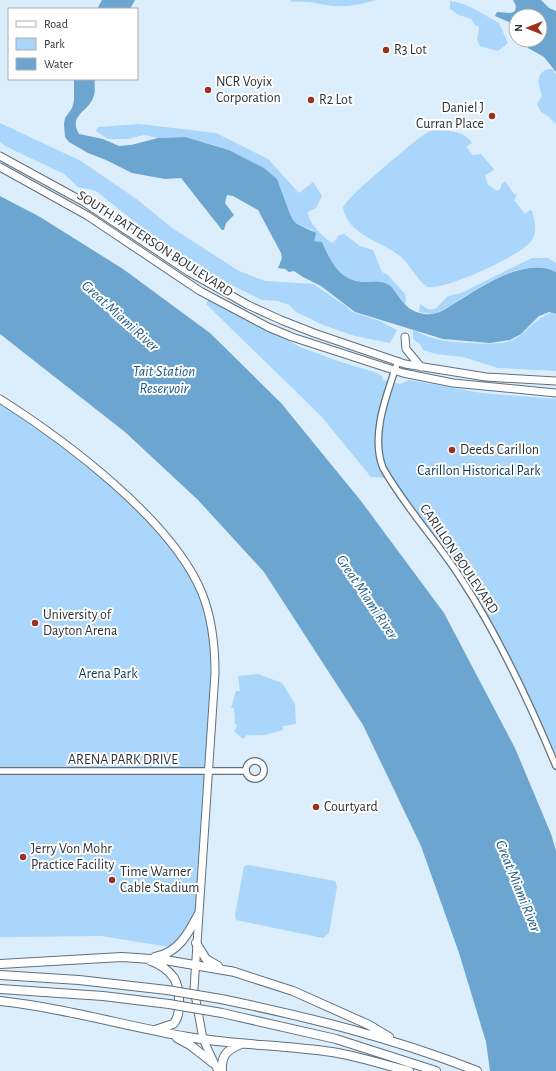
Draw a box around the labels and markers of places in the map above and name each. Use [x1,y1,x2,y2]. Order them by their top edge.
place label: R3 Lot [394,43,427,57]
marker: R3 Lot [381,45,391,55]
place label: NCR Voyix Corporation [216,75,281,105]
marker: NCR Voyix Corporation [203,85,213,95]
place label: R2 Lot [319,93,353,107]
marker: R2 Lot [306,95,316,105]
place label: Daniel J Curran Place [416,101,484,131]
marker: Daniel J Curran Place [487,111,497,121]
place label: Deeds Carillon [460,443,539,457]
marker: Deeds Carillon [447,445,457,455]
place label: University of Dayton Arena [43,608,118,638]
marker: University of Dayton Arena [30,618,40,628]
place label: Courtyard [324,800,378,814]
marker: Courtyard [311,802,321,812]
place label: Jerry Von Mohr Practice Facility [31,842,115,872]
marker: Jerry Von Mohr Practice Facility [18,852,28,862]
place label: Time Warner Cable Stadium [120,865,200,895]
marker: Time Warner Cable Stadium [107,875,117,885]

